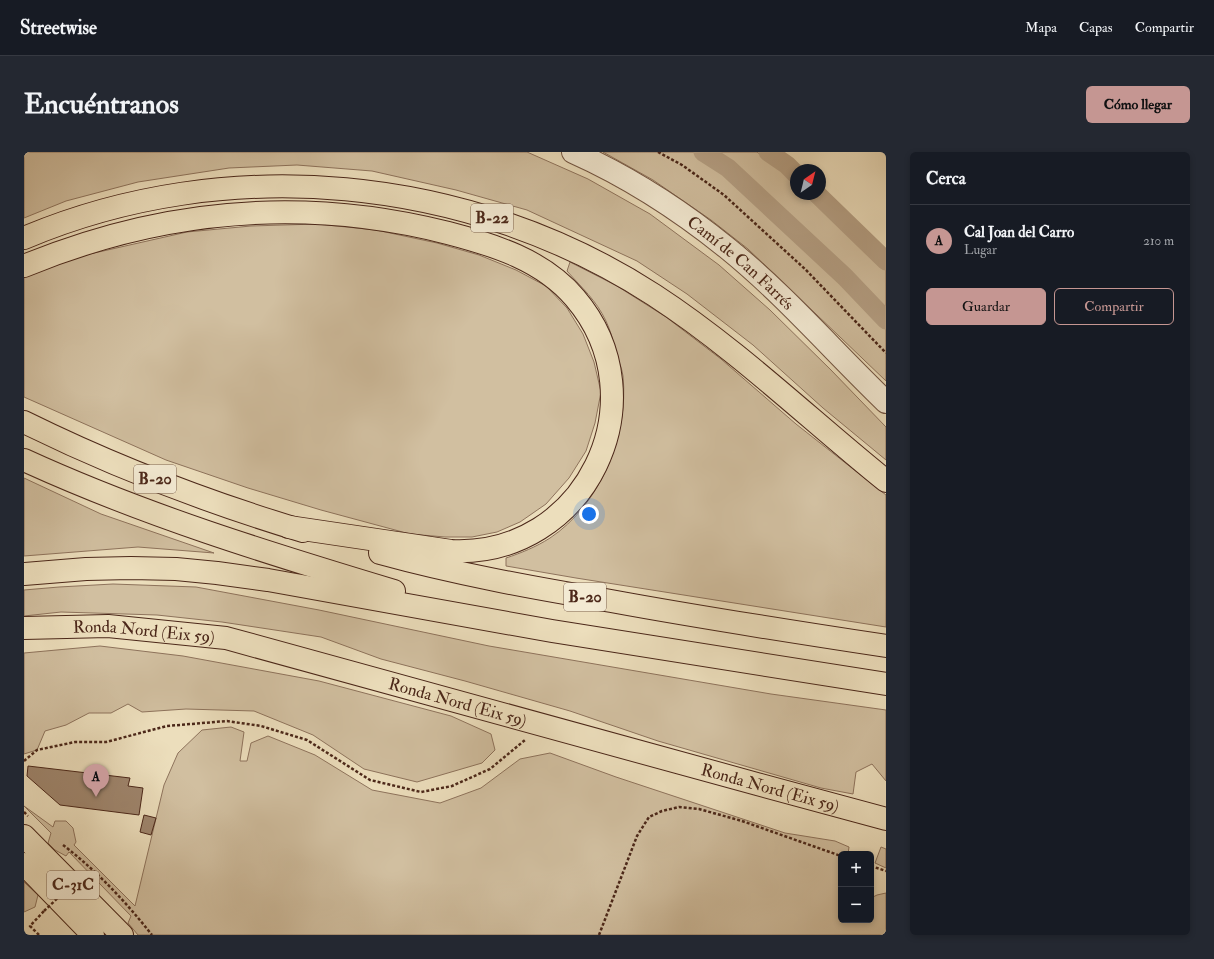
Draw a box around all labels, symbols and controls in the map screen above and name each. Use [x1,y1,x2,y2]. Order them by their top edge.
text: Streetwise [20,16,97,40]
text: Mapa [1025,19,1057,36]
text: Capas [1079,19,1113,36]
text: Compartir [1135,19,1194,36]
button: Cómo llegar [1086,86,1190,123]
text: Encuéntranos [24,87,179,122]
north arrow [790,164,826,200]
text: Cerca [926,168,966,189]
road number: B-22 [471,204,513,232]
street label: Camí de Can Farrés [683,211,799,314]
text: Cal Joan del Carro [964,223,1074,242]
text: A [935,233,943,249]
text: 210 m [1143,233,1174,249]
text: Lugar [964,242,997,258]
button: Guardar [926,288,1046,325]
button: Compartir [1054,288,1174,325]
road number: B-20 [134,465,176,493]
your location [579,504,599,524]
road number: B-20 [564,583,606,611]
street label: Ronda Nord (Eix 59) [72,615,216,647]
street label: Ronda Nord (Eix 59) [386,673,529,731]
street label: Ronda Nord (Eix 59) [699,759,842,816]
pin: A [83,764,109,797]
map controls [838,851,874,923]
button: + [838,851,874,887]
road number: C-31C [47,871,99,899]
button: − [838,887,874,923]

